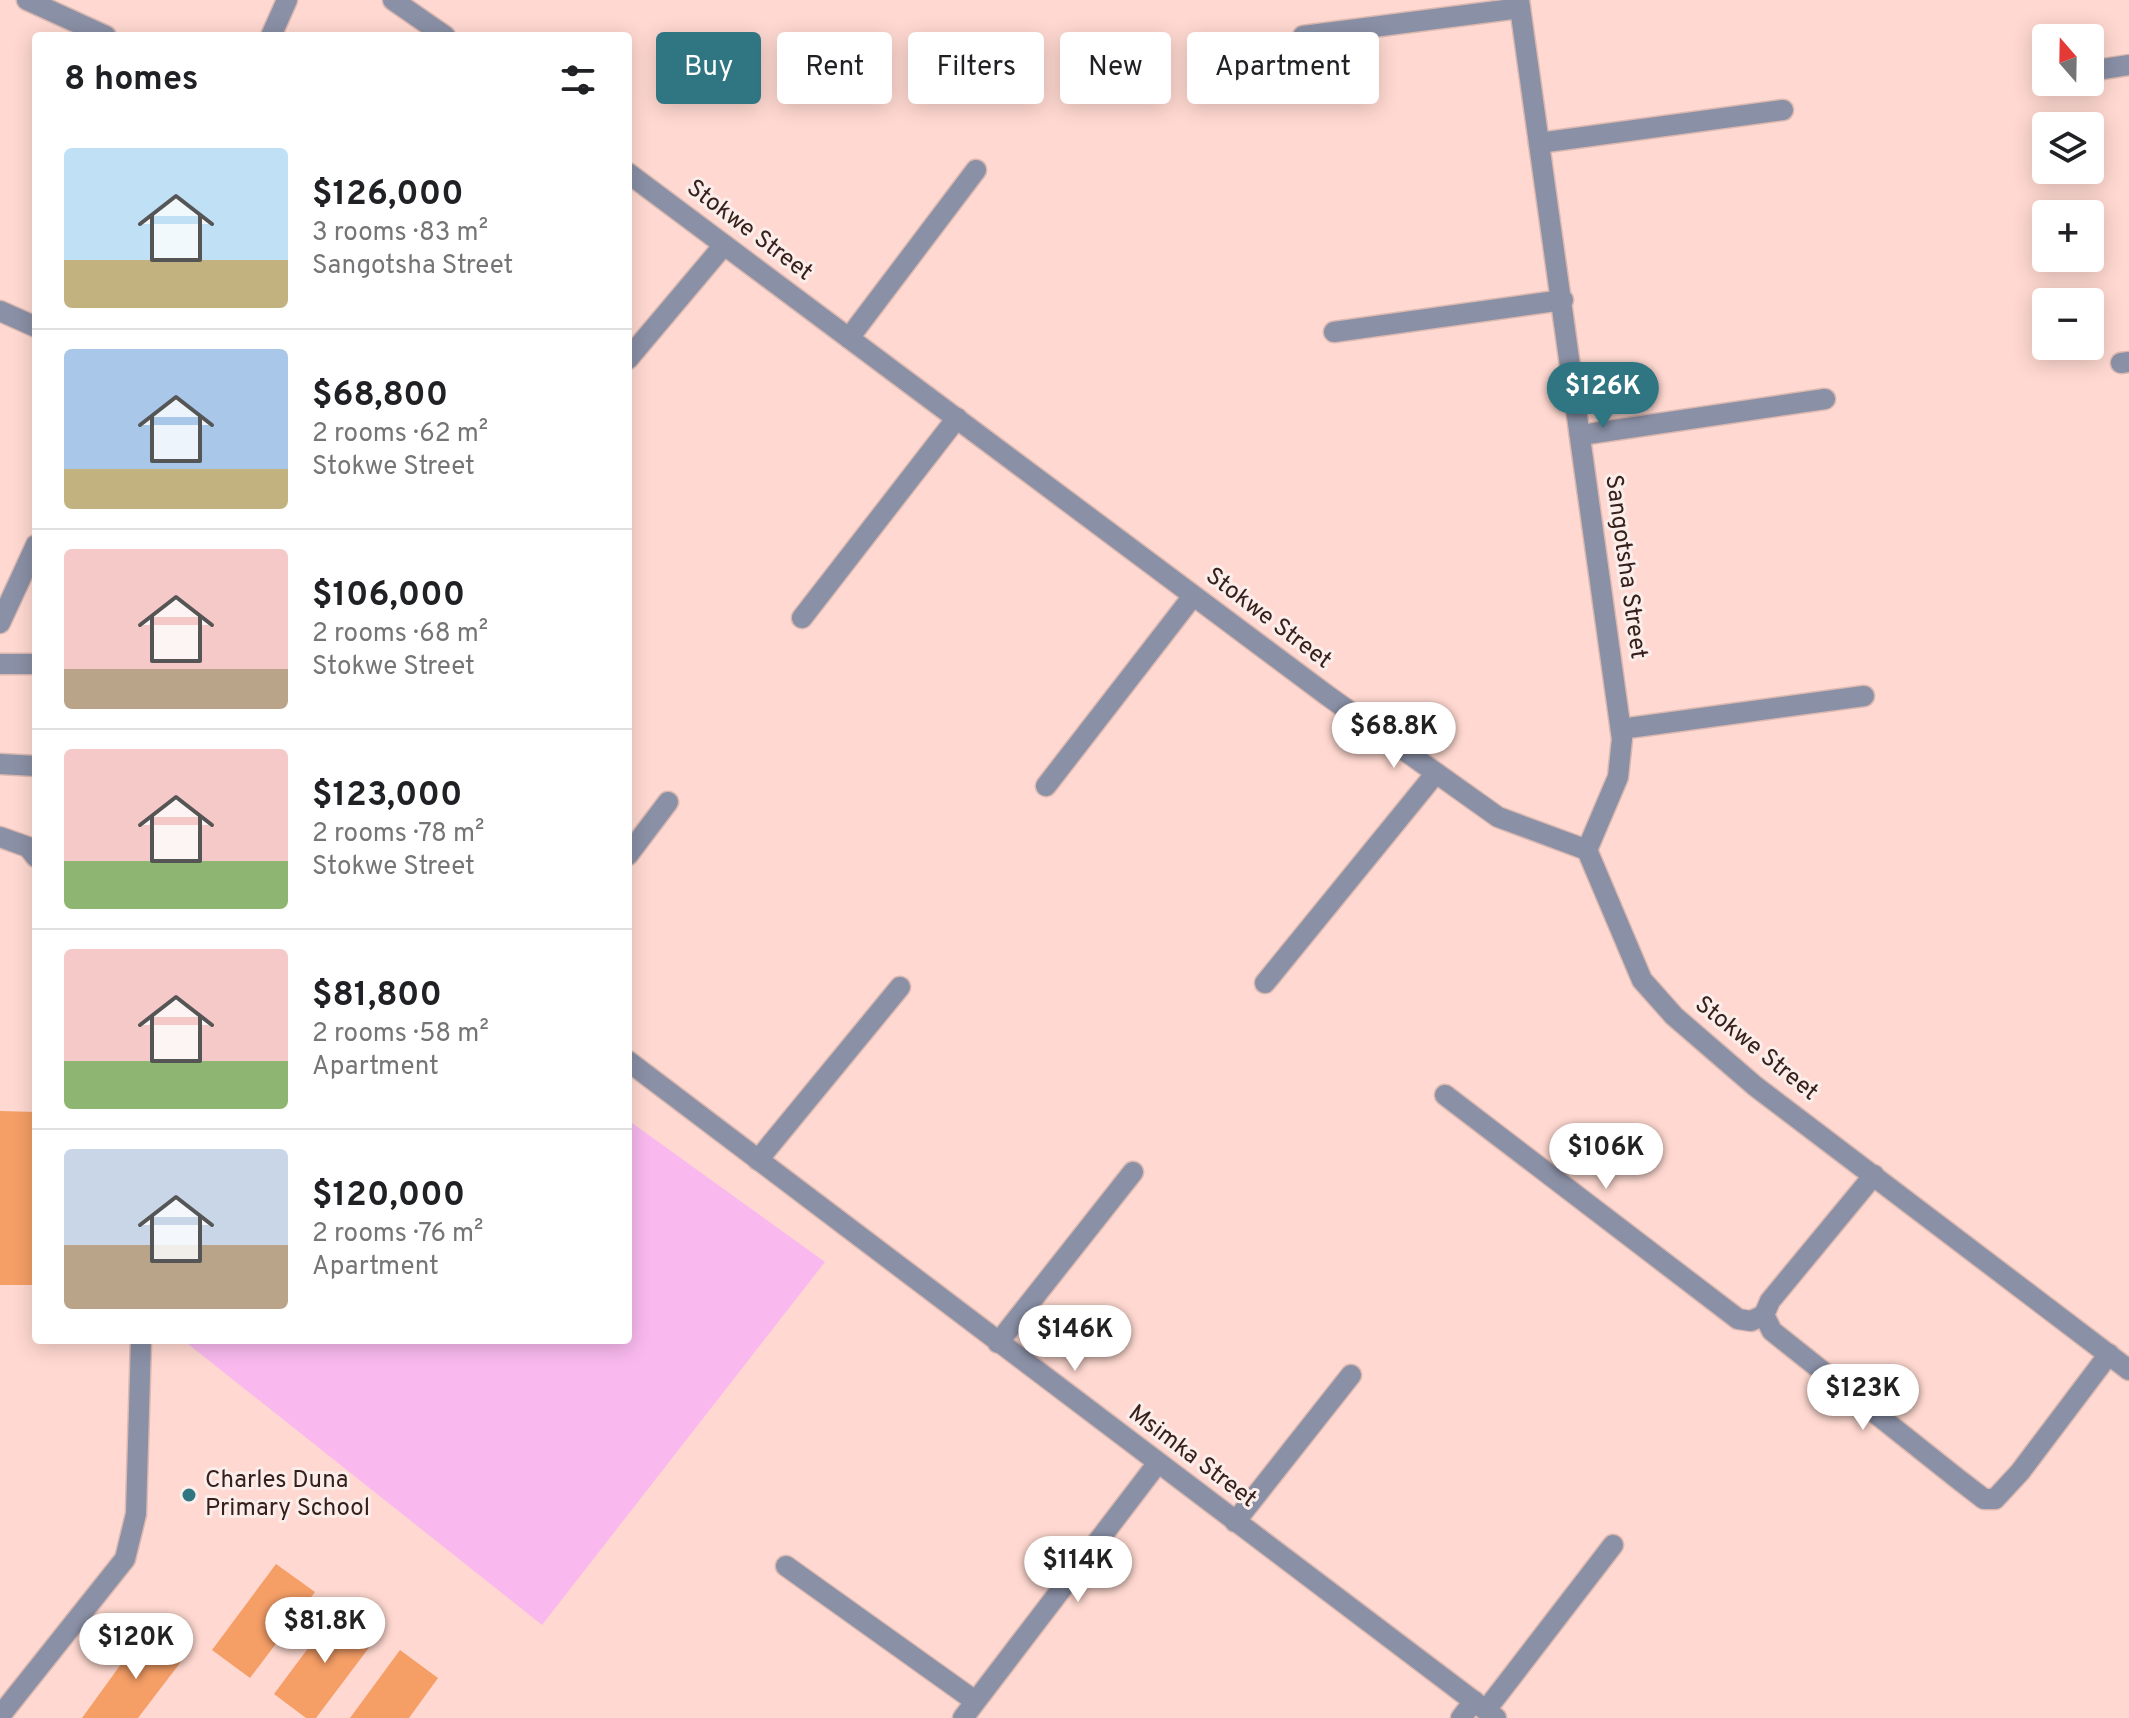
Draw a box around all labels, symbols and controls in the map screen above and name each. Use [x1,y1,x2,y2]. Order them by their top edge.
north arrow [2032,24,2104,96]
map controls [2032,24,2104,360]
chip: Buy [656,32,761,104]
chip: Rent [777,32,892,104]
chip: Filters [908,32,1044,104]
chip: New [1060,32,1171,104]
chip: Apartment [1187,32,1379,104]
icon: filters [556,58,600,102]
text: 8 homes [64,59,198,102]
button: layers [2032,112,2104,184]
text: $126,000 [312,174,464,217]
street label: Stokwe Street [680,174,818,288]
icon: home [128,180,224,276]
button: + [2032,200,2104,272]
text: 3 rooms · 83 m² [312,217,488,250]
text: Sangotsha Street [312,250,513,283]
button: − [2032,288,2104,360]
pin: $126K [1547,362,1659,430]
text: $126K [1565,371,1641,404]
text: $68,800 [312,375,448,418]
icon: home [128,381,224,477]
text: 2 rooms · 62 m² [312,418,488,451]
text: Stokwe Street [312,451,475,484]
street label: Sangotsha Street [1597,473,1653,661]
street label: Stokwe Street [1199,562,1337,676]
text: $106,000 [312,575,465,618]
icon: home [128,581,224,677]
text: 2 rooms · 68 m² [312,618,488,651]
text: Stokwe Street [312,651,475,684]
pin: $68.8K [1329,702,1459,770]
text: $68.8K [1350,711,1438,744]
text: $123,000 [312,775,462,818]
icon: home [128,781,224,877]
text: 2 rooms · 78 m² [312,818,484,851]
text: Stokwe Street [312,851,475,884]
text: $81,800 [312,975,442,1018]
icon: home [128,981,224,1077]
street label: Stokwe Street [1688,990,1824,1108]
text: 2 rooms · 58 m² [312,1018,489,1051]
text: Apartment [312,1051,439,1084]
pin: $106K [1550,1123,1662,1191]
text: $106K [1567,1132,1645,1165]
text: $120,000 [312,1175,465,1218]
icon: home [128,1181,224,1277]
text: 2 rooms · 76 m² [312,1218,484,1251]
text: Apartment [312,1251,439,1284]
pin: $146K [1019,1305,1131,1373]
text: $146K [1036,1314,1114,1347]
pin: $123K [1807,1364,1919,1432]
text: $123K [1825,1373,1901,1406]
street label: Msimka Street [1122,1399,1262,1515]
place label: Charles Duna Primary School [205,1466,370,1524]
marker: Charles Duna Primary School [180,1486,198,1504]
pin: $114K [1022,1536,1134,1604]
text: $114K [1042,1545,1114,1578]
pin: $81.8K [260,1597,390,1665]
text: $81.8K [283,1606,367,1639]
pin: $120K [80,1613,192,1681]
text: $120K [97,1622,175,1655]

